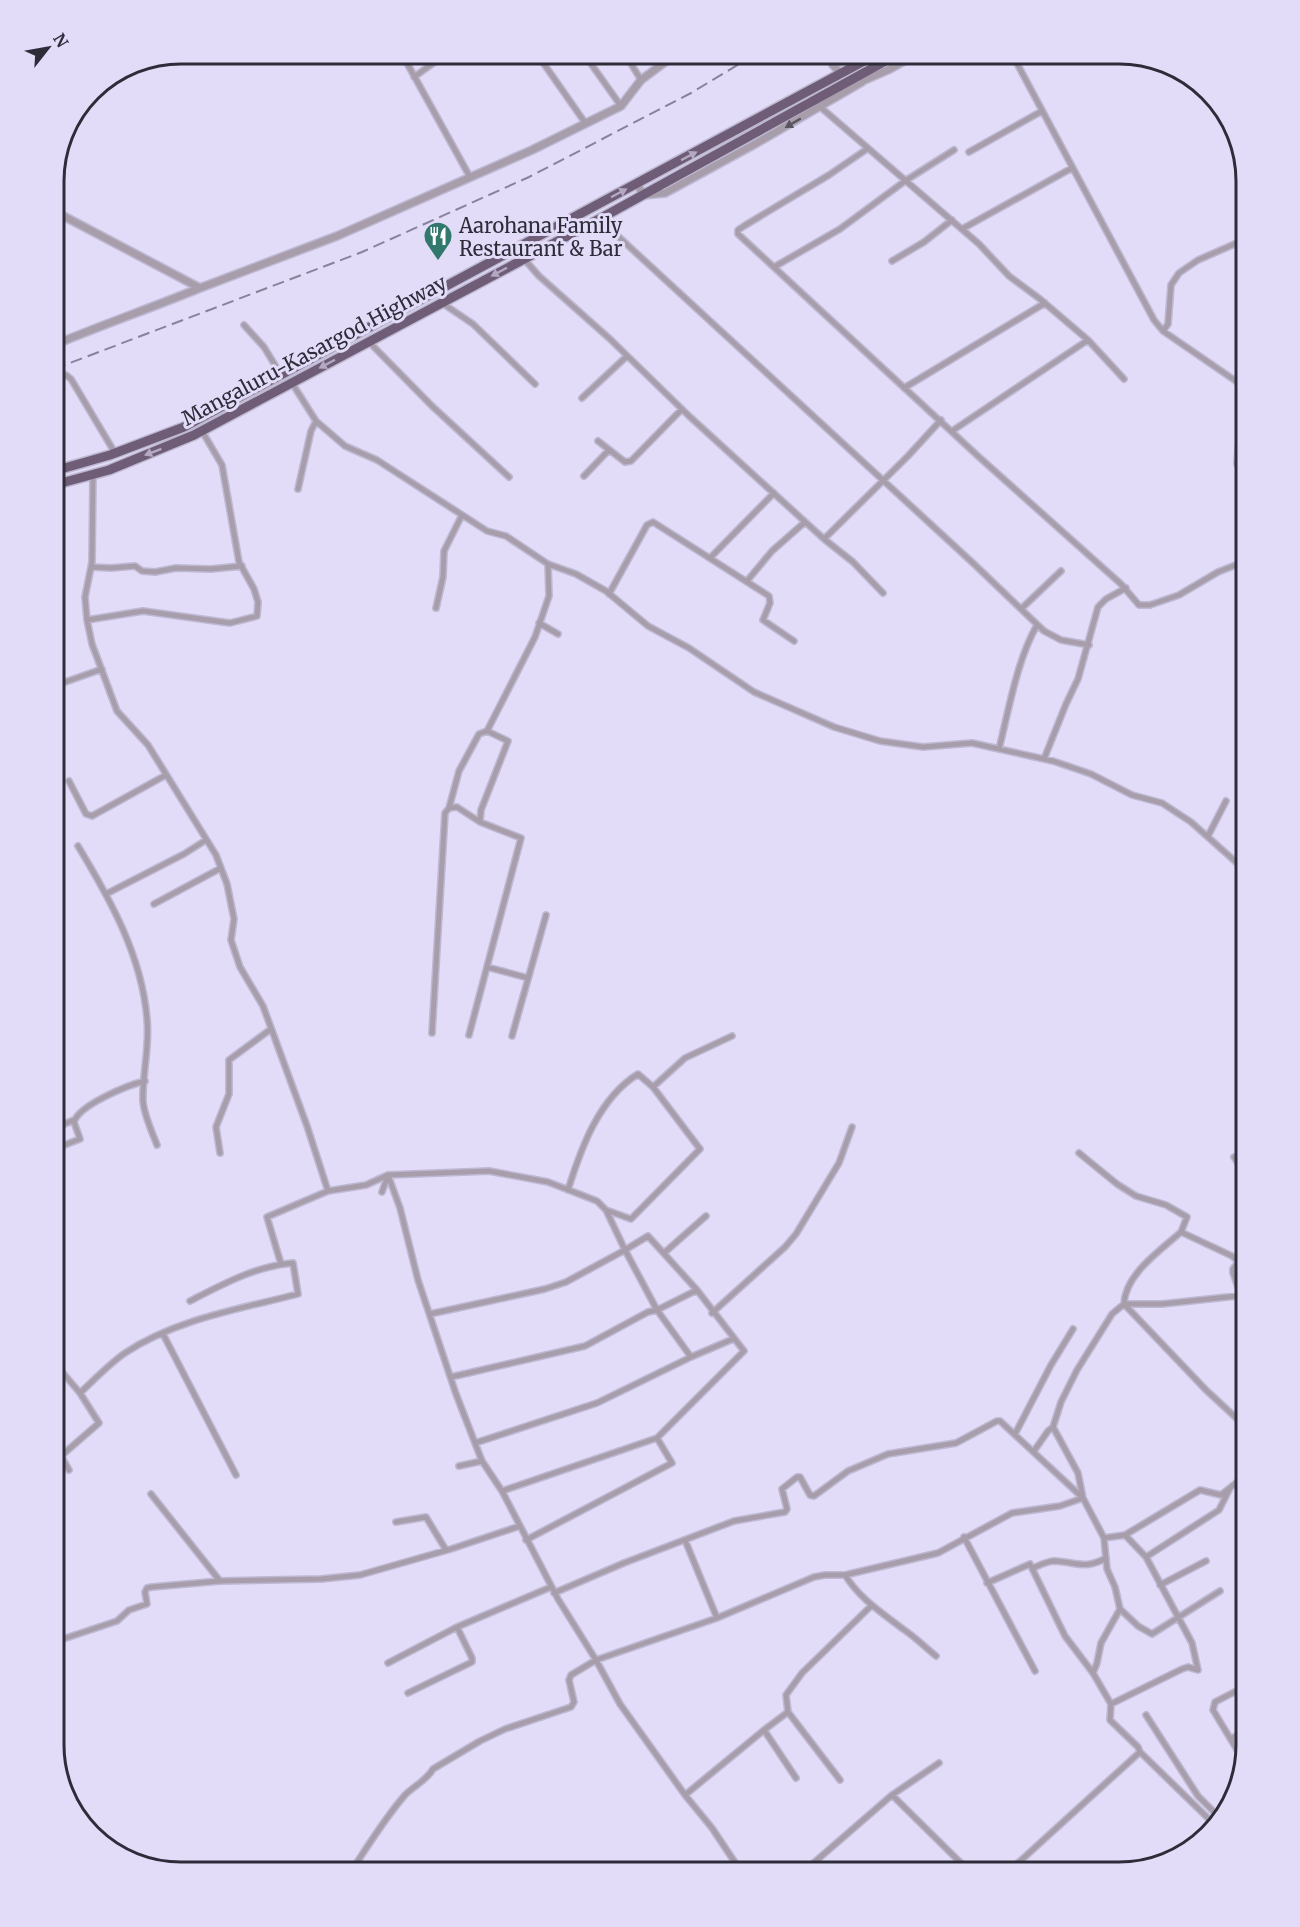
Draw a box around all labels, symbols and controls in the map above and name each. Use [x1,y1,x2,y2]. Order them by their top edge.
north arrow [18,18,78,78]
text: N [49,30,73,51]
one-way arrow [785,117,801,128]
one-way arrow [680,151,697,161]
one-way arrow [611,188,628,198]
place label: Aarohana Family Restaurant & Bar [458,213,623,261]
restaurant icon: Aarohana Family Restaurant & Bar [422,220,454,262]
one-way arrow [490,267,507,277]
street label: Mangaluru-Kasargod Highway [177,269,451,431]
one-way arrow [319,359,336,369]
one-way arrow [144,448,162,458]

